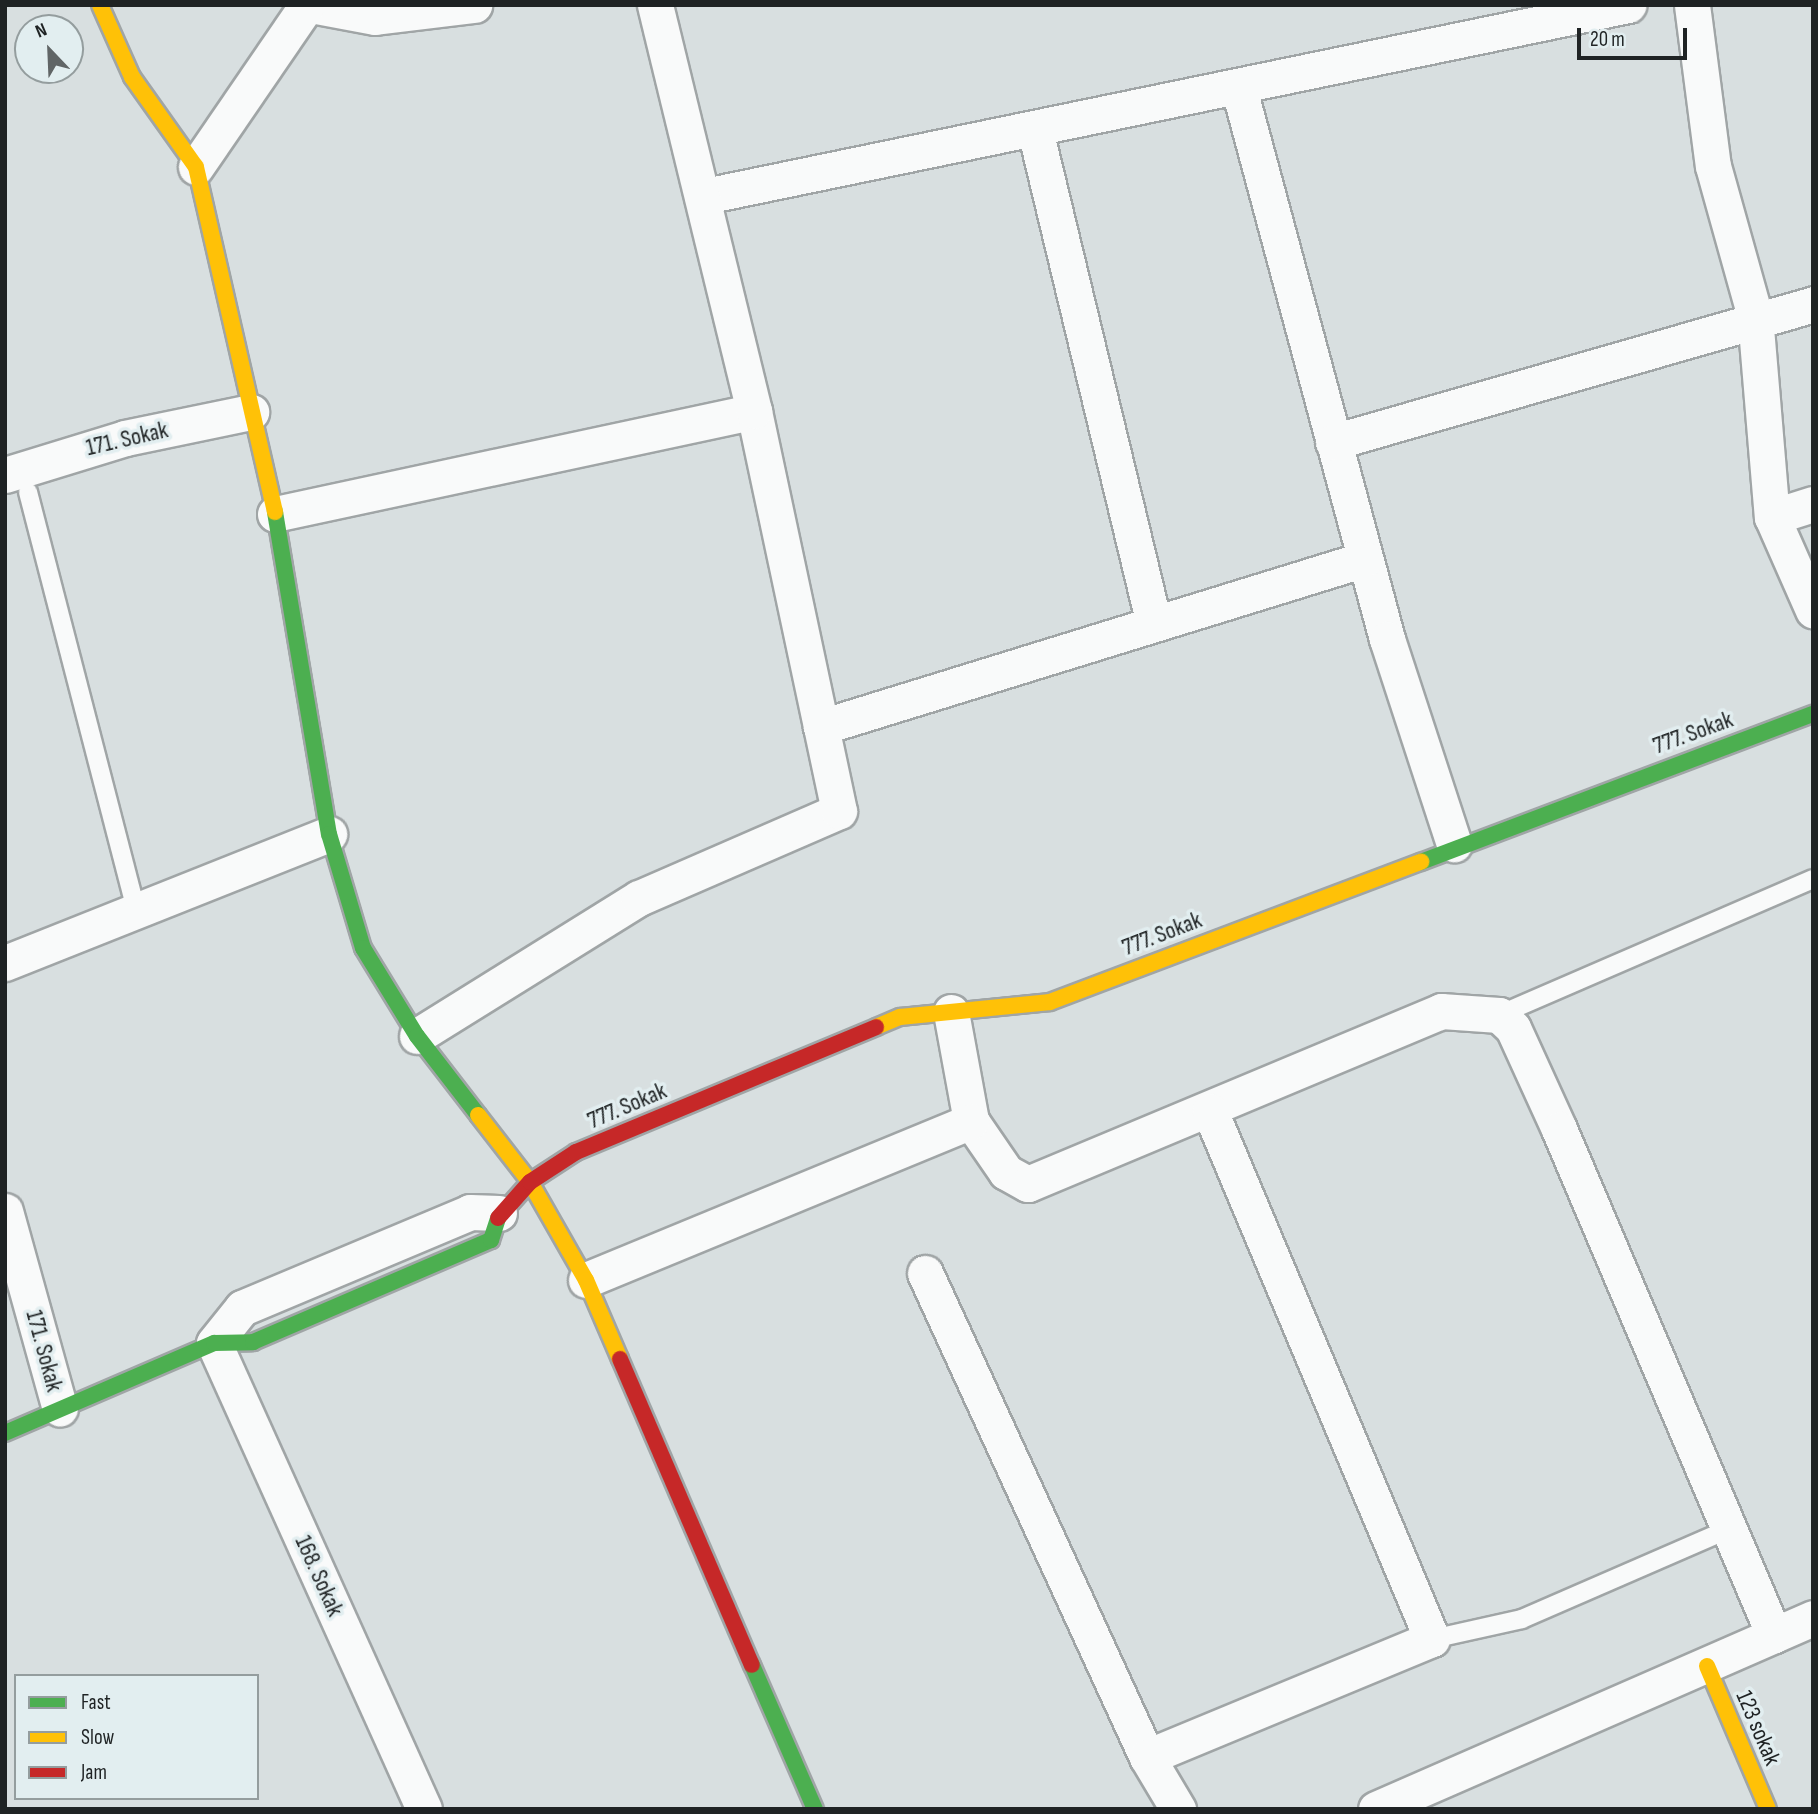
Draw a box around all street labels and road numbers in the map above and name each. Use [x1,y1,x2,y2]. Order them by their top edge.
street label: 171. Sokak [83,416,171,462]
street label: 777. Sokak [1649,705,1737,761]
street label: 777. Sokak [1118,906,1206,962]
street label: 777. Sokak [583,1077,671,1135]
street label: 171. Sokak [19,1307,69,1395]
street label: 168. Sokak [288,1531,350,1621]
street label: 123 sokak [1729,1686,1787,1770]

